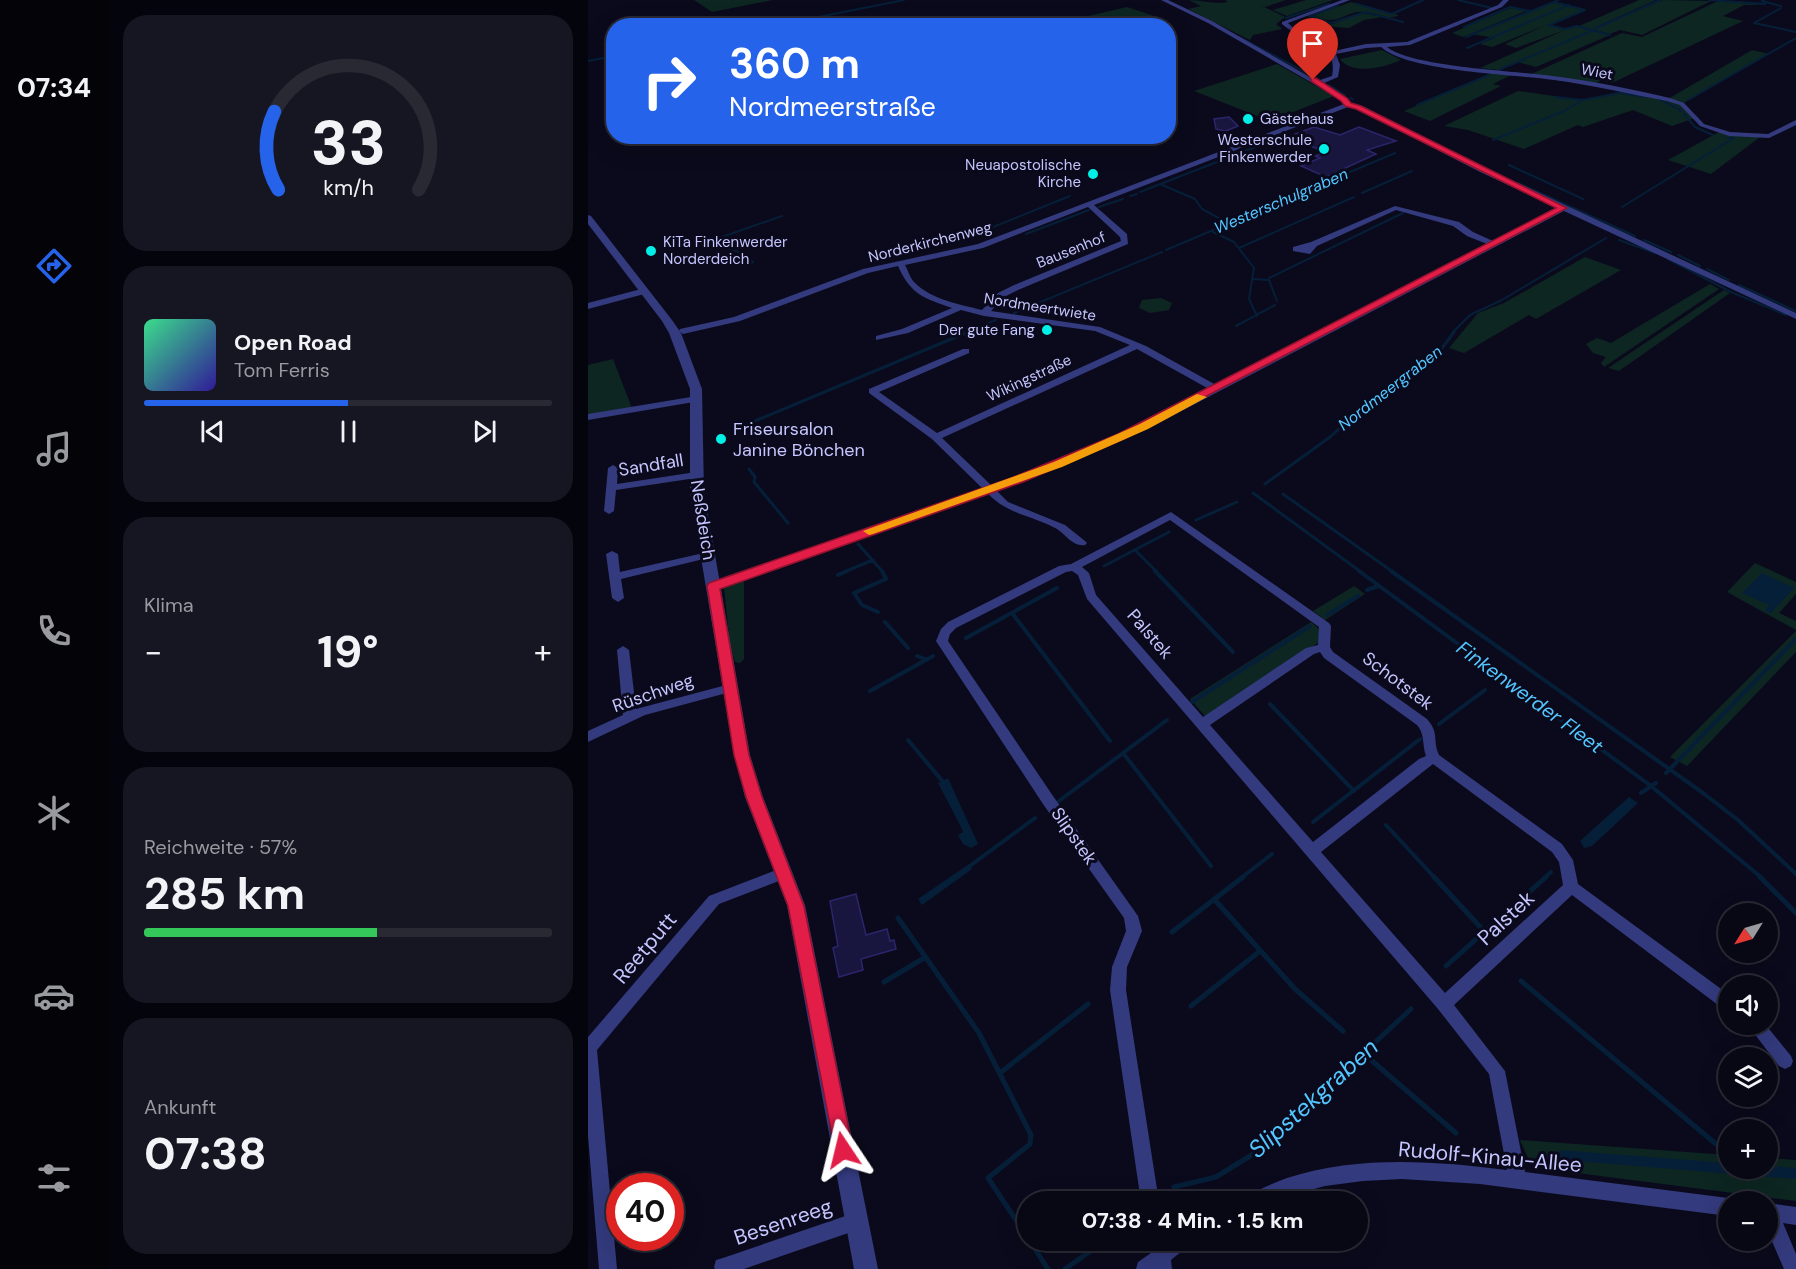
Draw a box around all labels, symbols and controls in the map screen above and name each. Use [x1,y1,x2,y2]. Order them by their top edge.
pin [1287,18,1338,80]
icon: arrive [1296,27,1329,60]
text: 360 m [729,36,860,91]
icon: right [630,42,708,120]
street label: Wiet [1579,59,1615,85]
text: 07:34 [17,70,91,105]
text: Nordmeerstraße [729,89,936,124]
text: 33 [310,102,386,183]
place label: Gästehaus [1260,109,1334,129]
marker: Gästehaus [1241,112,1255,126]
place label: Westerschule Finkenwerder [1218,130,1312,167]
marker: Westerschule Finkenwerder [1317,142,1331,156]
place label: Neuapostolische Kirche [965,155,1081,192]
water label: Westerschulgraben [1211,163,1351,239]
marker: Neuapostolische Kirche [1086,167,1100,181]
text: km/h [323,174,373,202]
street label: Norderkirchenweg [866,217,994,267]
street label: Bausenhof [1033,227,1109,273]
place label: KiTa Finkenwerder Norderdeich [663,232,788,269]
marker: KiTa Finkenwerder Norderdeich [644,244,658,258]
icon: directions [33,245,75,287]
street label: Nordmeertwiete [982,288,1098,326]
place label: Der gute Fang [939,320,1035,340]
marker: Der gute Fang [1040,323,1054,337]
text: Open Road [234,328,352,357]
water label: Nordmeergraben [1334,341,1446,435]
street label: Wikingstraße [983,350,1075,406]
text: Tom Ferris [234,357,330,383]
icon: previous [196,415,229,448]
icon: pause [332,415,365,448]
icon: next [468,415,501,448]
place label: Friseursalon Janine Bönchen [733,417,865,462]
icon: music [33,428,75,470]
marker: Friseursalon Janine Bönchen [714,432,728,446]
street label: Sandfall [617,448,685,482]
street label: Neßdeich [685,478,721,562]
text: Klima [144,592,194,618]
street label: Palstek [1122,604,1178,664]
icon: phone [33,610,75,652]
text: 19° [317,622,379,681]
text: − [144,630,162,673]
text: + [534,630,552,673]
water label: Finkenwerder Fleet [1451,635,1609,759]
street label: Schotstek [1358,646,1438,716]
street label: Rüschweg [609,668,697,718]
icon: climate [33,792,75,834]
street label: Slipstek [1046,803,1102,869]
text: Reichweite · 57% [144,834,297,860]
text: 285 km [144,864,305,923]
street label: Palstek [1471,884,1541,952]
north arrow [1718,903,1778,963]
map controls [1718,903,1778,1251]
street label: Reetputt [607,906,683,990]
icon: car [33,975,75,1017]
button: sound [1718,975,1778,1035]
water label: Slipstekgraben [1241,1031,1385,1165]
button: layers [1718,1047,1778,1107]
text: Ankunft [144,1094,216,1120]
position arrow [811,1118,875,1182]
button: + [1718,1119,1778,1179]
text: 07:38 [144,1124,267,1183]
street label: Rudolf-Kinau-Allee [1397,1135,1583,1179]
icon: filters [33,1157,75,1199]
speed limit sign: 40 [606,1173,684,1251]
button: − [1718,1191,1778,1251]
street label: Besenreeg [730,1192,836,1252]
text: 07:38 · 4 Min. · 1.5 km [1082,1206,1303,1235]

